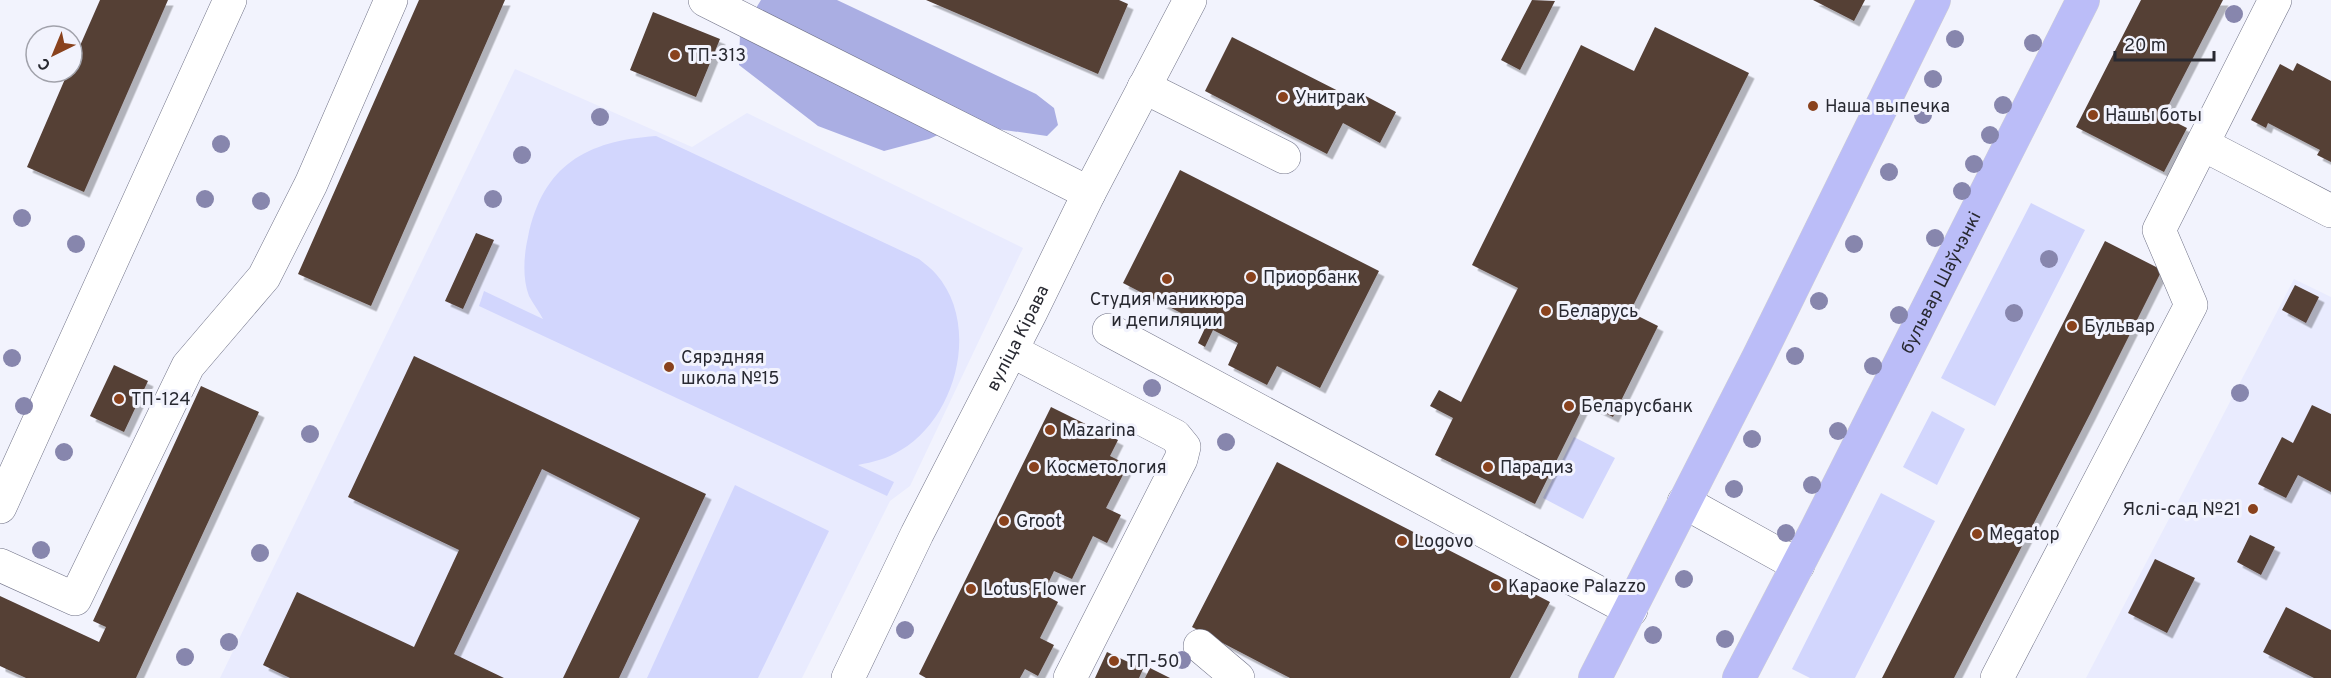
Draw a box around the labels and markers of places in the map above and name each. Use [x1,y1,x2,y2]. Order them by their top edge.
place label: ТП-313 [687,45,746,68]
marker: ТП-313 [668,48,682,62]
place label: Унитрак [1295,87,1366,110]
marker: Унитрак [1276,90,1290,104]
place label: Наша выпечка [1825,96,1950,119]
marker: Наша выпечка [1806,99,1820,113]
place label: Нашы боты [2105,105,2202,128]
marker: Нашы боты [2086,108,2100,122]
place label: Приорбанк [1263,267,1358,290]
marker: Приорбанк [1244,270,1258,284]
marker: Студия маникюра и депиляции [1160,272,1174,286]
place label: Студия маникюра и депиляции [1090,289,1244,333]
place label: Беларусь [1558,301,1638,324]
marker: Беларусь [1539,304,1553,318]
place label: Бульвар [2084,316,2155,339]
marker: Бульвар [2065,319,2079,333]
place label: Сярэдняя школа №15 [681,347,780,391]
marker: Сярэдняя школа №15 [662,360,676,374]
place label: ТП-124 [131,389,191,412]
marker: ТП-124 [112,392,126,406]
place label: Беларусбанк [1581,396,1693,419]
marker: Беларусбанк [1562,399,1576,413]
place label: Mazarina [1062,420,1135,443]
marker: Mazarina [1043,423,1057,437]
place label: Косметология [1046,457,1167,480]
place label: Парадиз [1500,457,1574,480]
marker: Косметология [1027,460,1041,474]
marker: Парадиз [1481,460,1495,474]
place label: Яслі-сад №21 [2122,499,2241,522]
marker: Яслі-сад №21 [2246,502,2260,516]
place label: Groot [1016,511,1062,534]
marker: Groot [997,514,1011,528]
place label: Megatop [1989,524,2060,547]
marker: Megatop [1970,527,1984,541]
place label: Logovo [1414,531,1474,554]
marker: Logovo [1395,534,1409,548]
place label: Караоке Palazzo [1508,576,1646,599]
place label: Lotus Flower [983,579,1086,602]
marker: Караоке Palazzo [1489,579,1503,593]
marker: Lotus Flower [964,582,978,596]
place label: ТП-50 [1126,651,1180,674]
marker: ТП-50 [1107,654,1121,668]

